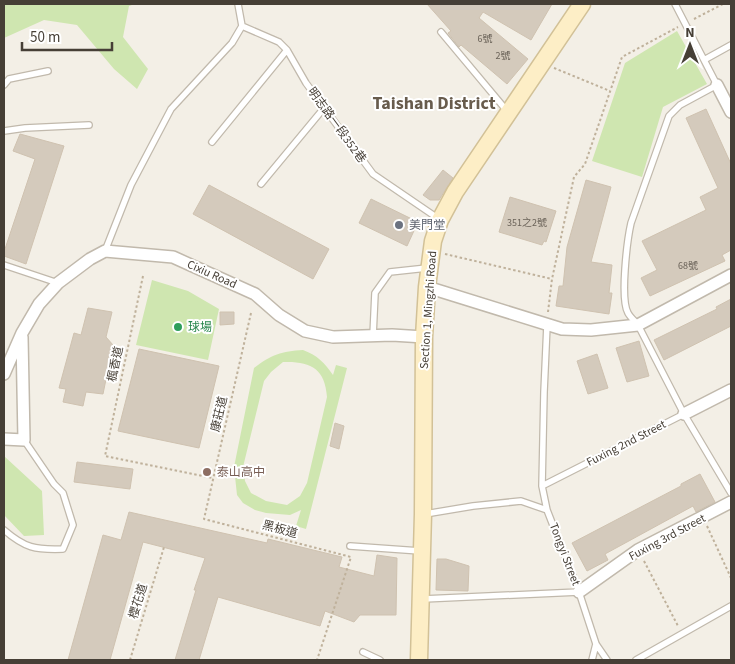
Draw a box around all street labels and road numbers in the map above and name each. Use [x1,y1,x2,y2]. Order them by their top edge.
street label: 明志路一段352巷 [303,84,370,167]
street label: Section 1, Mingzhi Road [416,250,441,370]
street label: Cixiu Road [184,256,239,293]
street label: 楓香道 [103,345,128,383]
street label: 康莊道 [207,395,232,434]
street label: Fuxing 2nd Street [584,416,669,471]
street label: Fuxing 3rd Street [626,510,709,565]
street label: 黑板道 [260,517,299,542]
street label: Tongyi Street [545,520,584,588]
street label: 櫻花道 [125,581,152,621]

